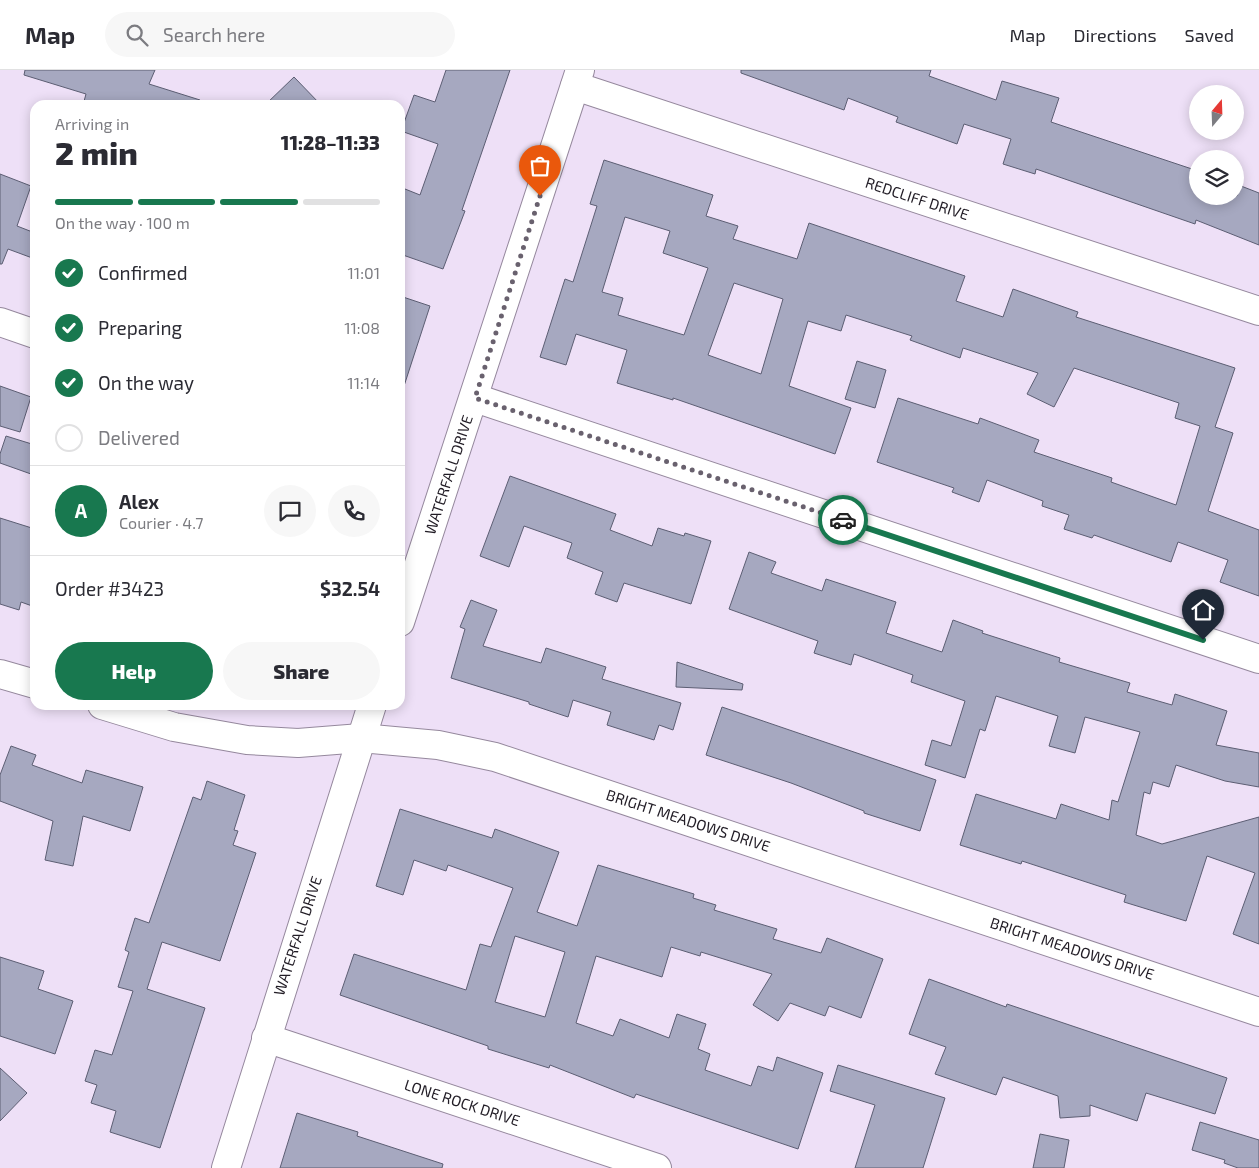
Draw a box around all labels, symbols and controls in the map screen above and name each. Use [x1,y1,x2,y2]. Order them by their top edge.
search box [105,12,455,57]
text: Map [25,20,75,49]
icon: search [123,21,151,49]
text: Search here [163,23,265,46]
text: Map [1009,24,1046,46]
text: Directions [1074,24,1157,46]
text: Saved [1185,24,1234,46]
north arrow [1189,85,1244,140]
map controls [1189,85,1244,205]
text: Arriving in [55,114,129,133]
text: 11:28–11:33 [281,131,380,154]
text: 2 min [55,133,138,171]
pin [519,145,561,196]
button: layers [1189,150,1244,205]
icon: bag [526,152,554,180]
street label: REDCLIFF DRIVE [863,173,971,223]
text: On the way · 100 m [55,213,190,232]
icon: check [55,259,83,287]
text: Confirmed [98,261,188,284]
text: 11:01 [347,263,380,282]
icon: check [55,314,83,342]
text: Preparing [98,316,182,339]
text: 11:08 [344,318,380,337]
icon: check [55,369,83,397]
text: On the way [98,371,194,394]
text: 11:14 [347,373,380,392]
street label: WATERFALL DRIVE [420,413,476,537]
text: Delivered [98,426,180,449]
button: chat [264,485,316,537]
button: phone [328,485,380,537]
text: Alex [119,490,159,513]
courier [818,495,868,545]
text: A [75,499,87,522]
icon: car [829,506,857,534]
text: Courier · 4.7 [119,513,203,532]
text: Order #3423 [55,577,164,600]
text: $32.54 [320,577,380,600]
pin [1182,589,1224,640]
icon: home [1189,596,1217,624]
button: Help [55,642,213,700]
button: Share [223,642,380,700]
street label: BRIGHT MEADOWS DRIVE [604,785,773,855]
street label: WATERFALL DRIVE [269,874,325,998]
street label: BRIGHT MEADOWS DRIVE [988,913,1157,983]
street label: LONE ROCK DRIVE [402,1075,522,1129]

